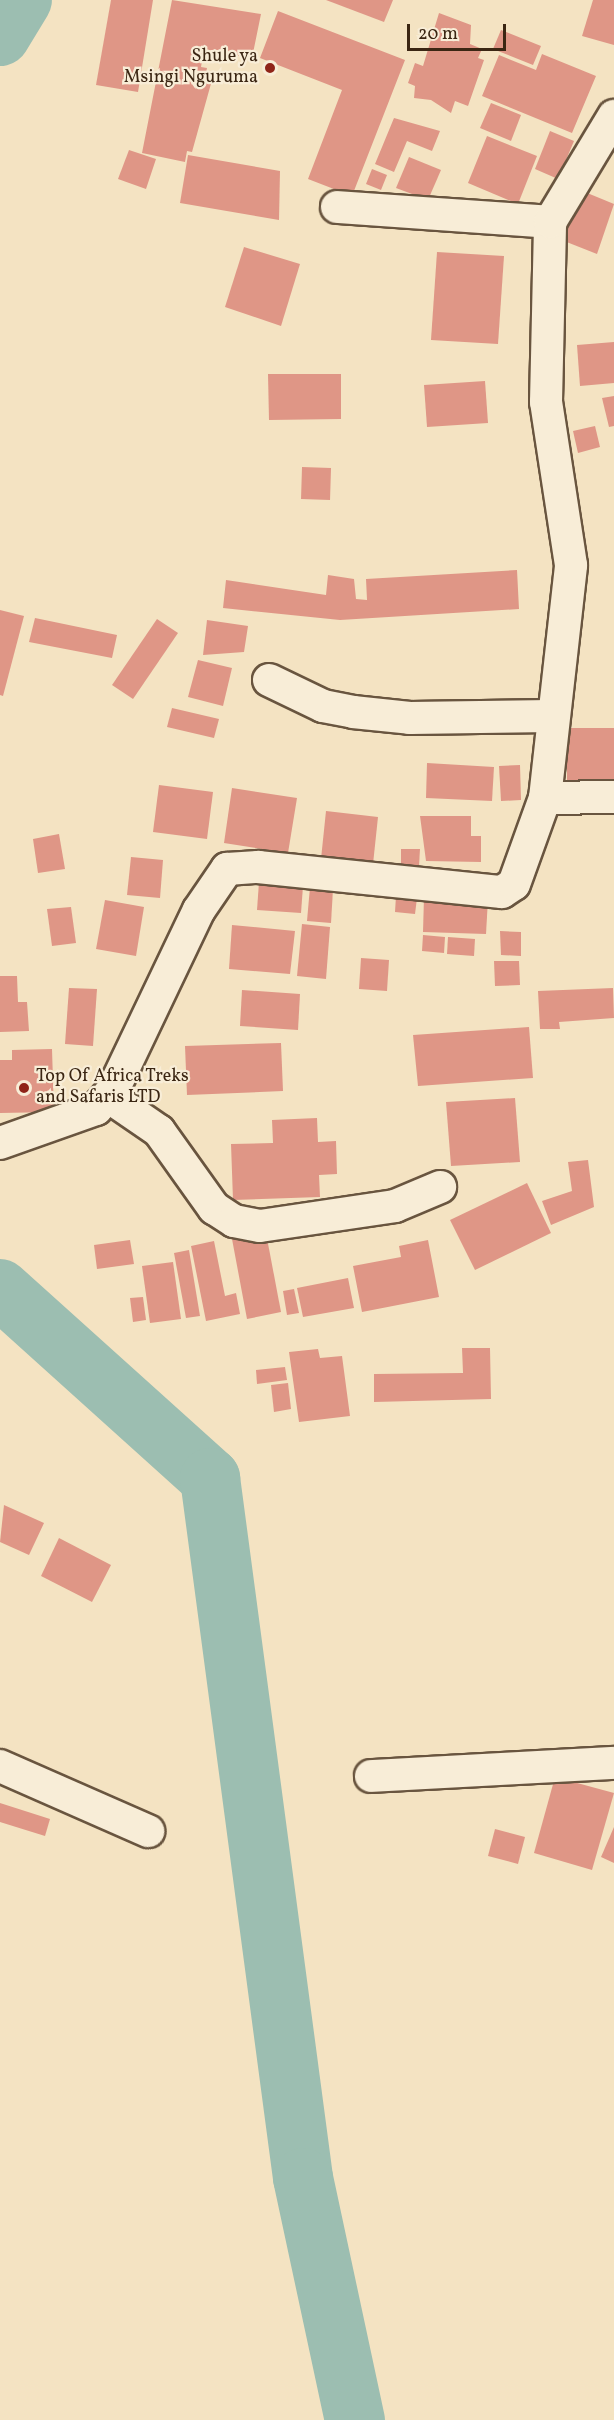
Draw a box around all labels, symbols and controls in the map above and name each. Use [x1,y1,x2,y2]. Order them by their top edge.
scale bar [410,12,509,50]
text: 20 m [418,22,458,47]
place label: Shule ya Msingi Nguruma [124,47,258,90]
marker: Shule ya Msingi Nguruma [263,61,277,75]
place label: Top Of Africa Treks and Safaris LTD [36,1067,187,1110]
marker: Top Of Africa Treks and Safaris LTD [17,1081,31,1095]

